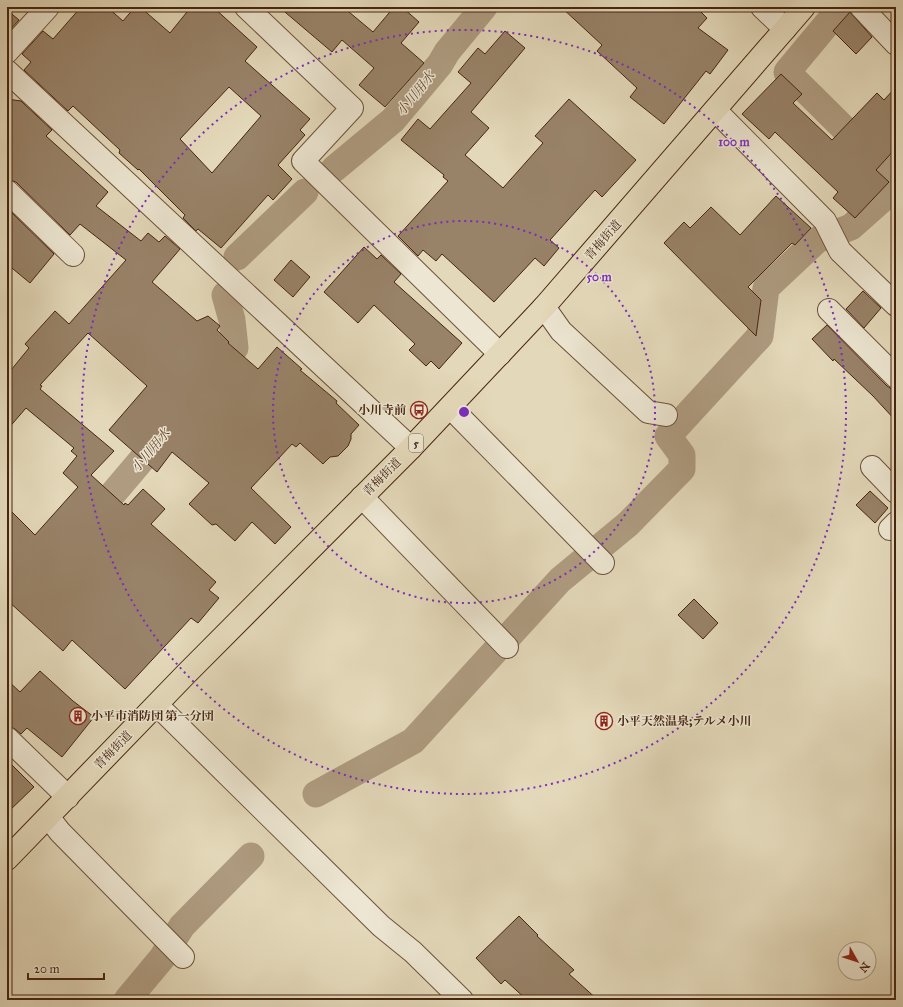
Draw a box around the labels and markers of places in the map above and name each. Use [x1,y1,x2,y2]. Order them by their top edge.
bus stop icon: 小川寺前 [409,400,429,420]
place label: 小川寺前 [358,403,406,417]
centre of rings [457,405,471,419]
building icon: 小平市消防団 第一分団 [68,706,88,726]
place label: 小平市消防団 第一分団 [91,709,214,723]
building icon: 小平天然温泉;テルメ小川 [594,711,614,731]
place label: 小平天然温泉;テルメ小川 [617,714,751,728]

